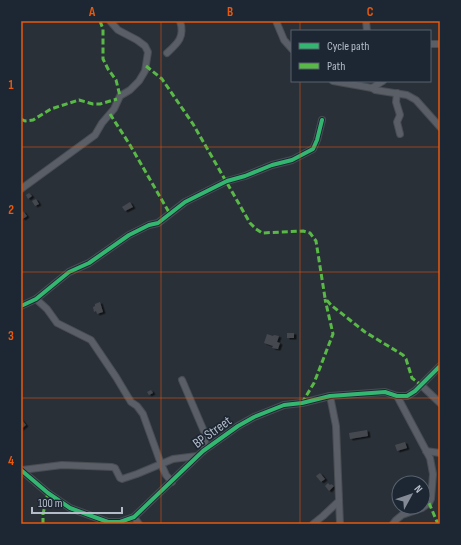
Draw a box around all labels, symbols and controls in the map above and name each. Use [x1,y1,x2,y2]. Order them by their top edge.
text: A [88,4,96,20]
text: B [227,4,233,20]
text: C [367,4,374,20]
legend [291,30,431,82]
text: Cycle path [327,39,369,54]
text: Path [327,59,345,74]
text: 1 [8,77,14,93]
text: 2 [8,202,14,218]
text: 3 [8,328,14,344]
street label: BP Street [189,412,235,452]
text: 4 [8,453,14,469]
north arrow [391,475,431,515]
text: N [411,482,425,495]
scale bar [32,489,122,515]
text: 100 m [38,496,63,511]

